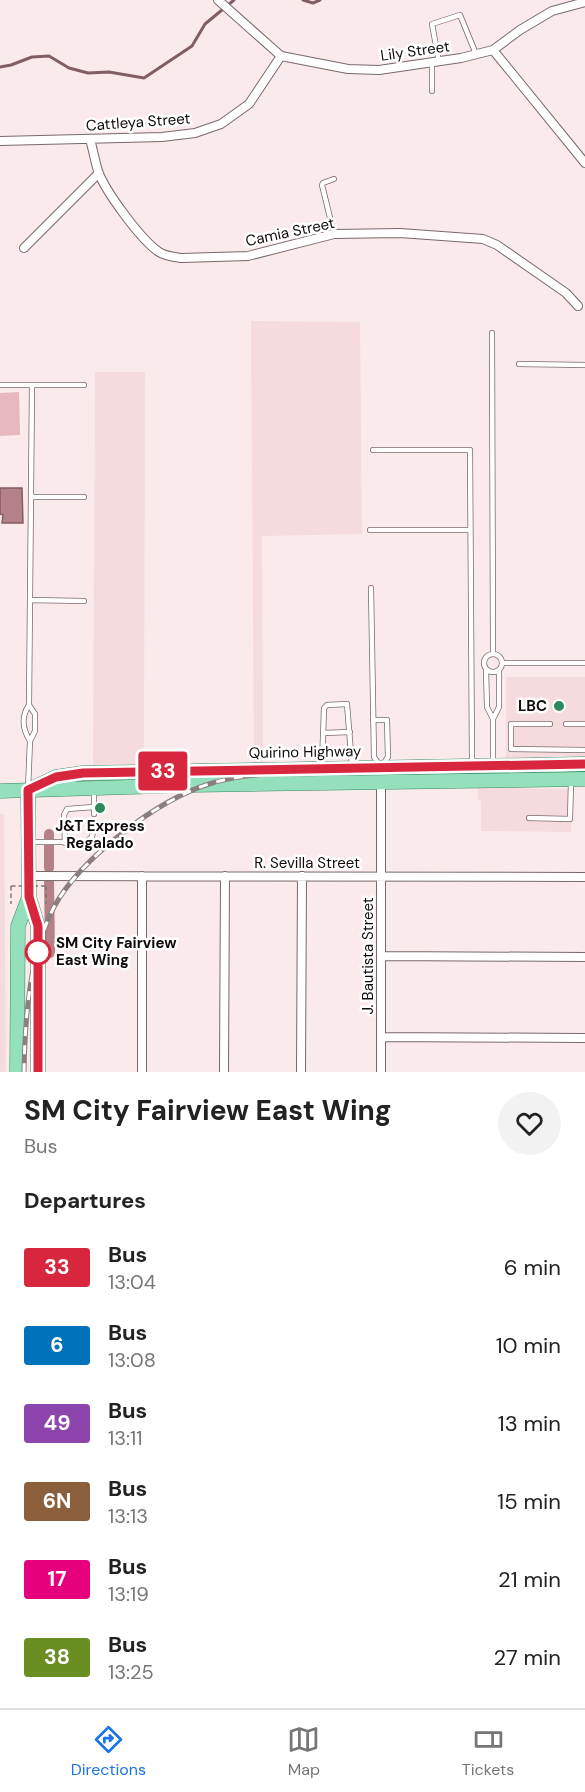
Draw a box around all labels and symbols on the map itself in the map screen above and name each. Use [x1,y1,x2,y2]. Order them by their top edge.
street label: Lily Street [379,36,451,66]
street label: Cattleya Street [85,108,191,136]
street label: Camia Street [244,213,336,251]
place label: LBC [518,696,547,716]
marker: LBC [552,699,566,713]
street label: Quirino Highway [248,741,362,763]
line badge: 33 [136,752,190,790]
marker: J&T Express Regalado [93,801,107,815]
place label: J&T Express Regalado [55,816,145,853]
street label: R. Sevilla Street [254,853,360,873]
street label: J. Bautista Street [358,897,378,1015]
place label: SM City Fairview East Wing [56,933,177,970]
marker: SM City Fairview East Wing [25,939,51,965]

